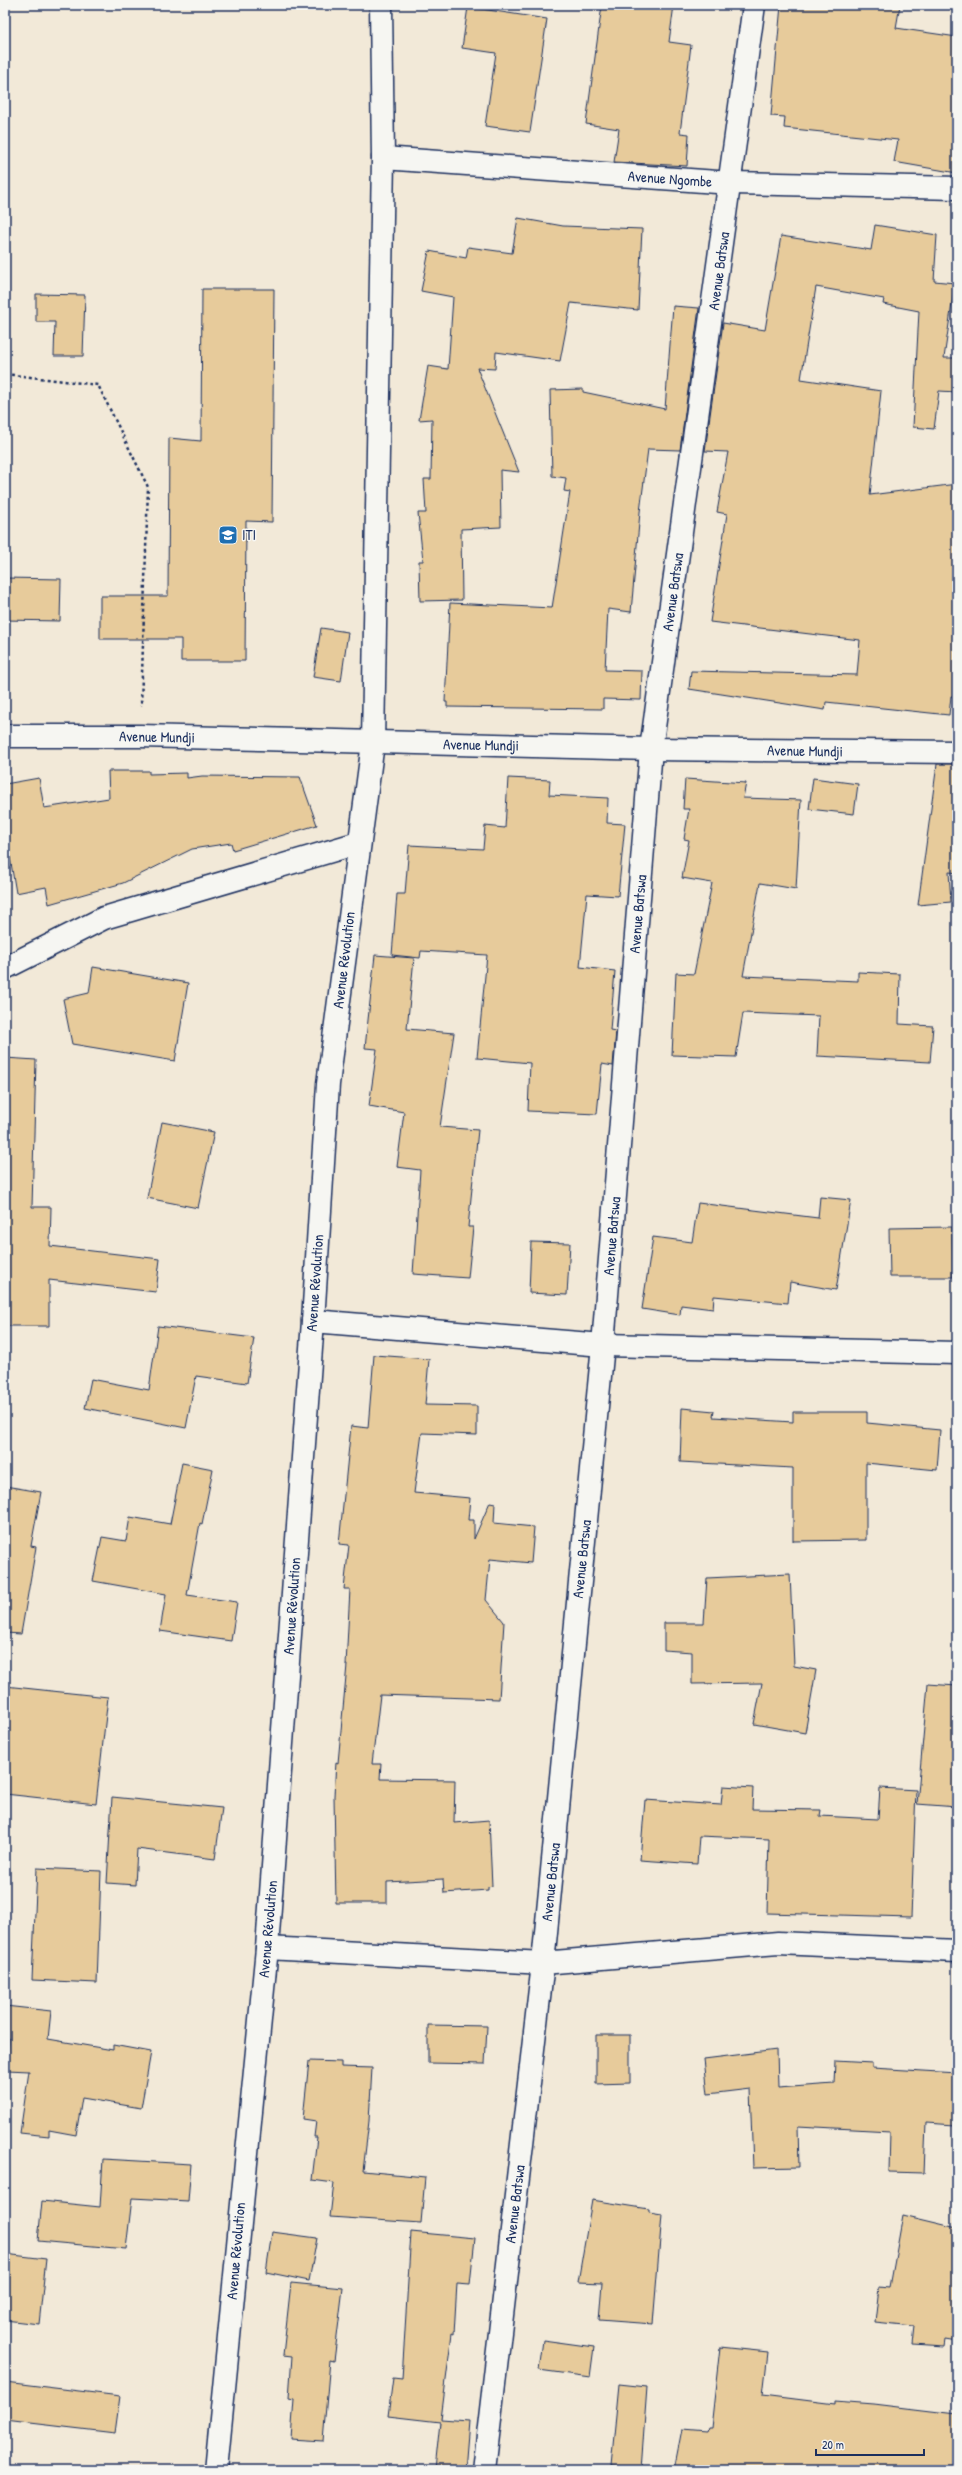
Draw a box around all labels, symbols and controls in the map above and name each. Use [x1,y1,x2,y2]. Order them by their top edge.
street label: Avenue Ngombe [627,165,713,192]
street label: Avenue Batswa [703,230,734,311]
school or university icon: ITI [217,524,239,546]
place label: ITI [242,524,256,545]
street label: Avenue Batswa [657,551,688,632]
street label: Avenue Mundji [119,725,195,748]
street label: Avenue Mundji [443,733,519,756]
street label: Avenue Mundji [767,739,843,762]
street label: Avenue Batswa [624,874,651,954]
street label: Avenue Révolution [327,910,360,1010]
street label: Avenue Batswa [598,1196,625,1276]
street label: Avenue Révolution [301,1233,328,1332]
street label: Avenue Batswa [567,1519,596,1599]
street label: Avenue Révolution [278,1556,305,1655]
street label: Avenue Batswa [536,1842,565,1922]
street label: Avenue Révolution [253,1879,282,1979]
street label: Avenue Batswa [499,2163,530,2244]
street label: Avenue Révolution [221,2201,250,2301]
scale bar [816,2431,924,2457]
text: 20 m [822,2436,844,2453]

